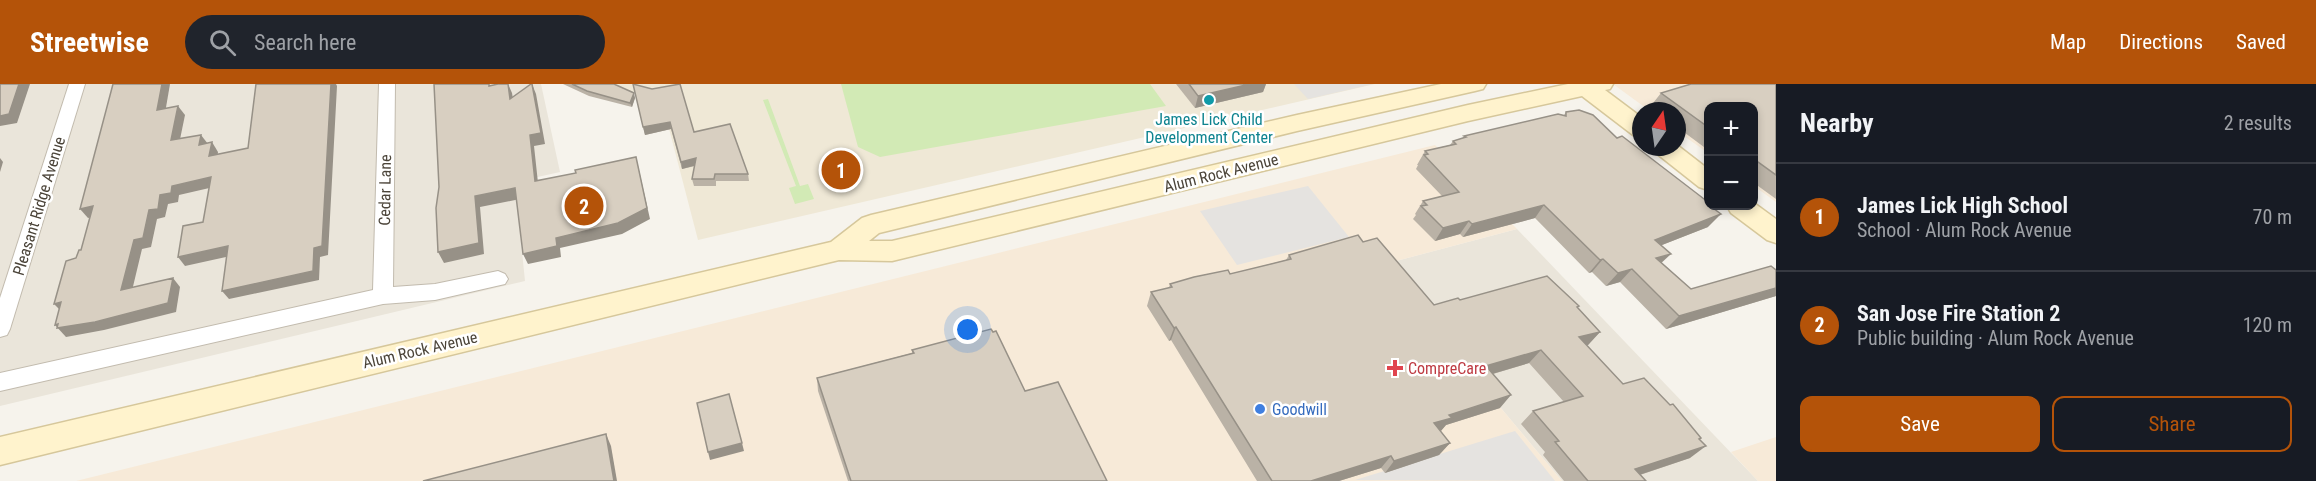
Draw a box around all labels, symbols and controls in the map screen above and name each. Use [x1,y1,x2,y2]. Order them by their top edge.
search box [185,15,605,69]
text: Streetwise [30,26,149,59]
icon: search [206,26,239,59]
text: Search here [254,30,356,55]
text: Map [2050,30,2086,54]
text: Directions [2119,30,2203,54]
text: Saved [2236,30,2286,54]
marker: James Lick Child Development Center [1202,93,1216,107]
north arrow [1632,102,1686,156]
map controls [1704,102,1758,210]
button: + [1704,102,1758,156]
text: Nearby [1800,108,1874,138]
place label: James Lick Child Development Center [1145,110,1273,147]
text: 2 results [2224,111,2292,135]
street label: Pleasant Ridge Avenue [9,134,69,278]
pin: 1 [822,148,860,193]
street label: Alum Rock Avenue [1162,150,1280,196]
street label: Cedar Lane [375,154,395,226]
button: − [1704,156,1758,210]
pin: 2 [564,184,604,228]
text: James Lick High School [1857,193,2068,218]
text: 1 [1814,205,1825,229]
text: 70 m [2253,205,2292,229]
text: School · Alum Rock Avenue [1857,218,2072,242]
text: San Jose Fire Station 2 [1857,301,2060,326]
text: 2 [1814,313,1825,337]
text: 120 m [2243,313,2292,337]
your location [953,315,982,344]
text: Public building · Alum Rock Avenue [1857,326,2134,350]
street label: Alum Rock Avenue [361,328,479,372]
marker: CompreCare [1386,359,1404,377]
place label: CompreCare [1408,359,1486,378]
button: Save [1800,396,2040,452]
button: Share [2052,396,2292,452]
place label: Goodwill [1272,400,1327,419]
marker: Goodwill [1253,402,1267,416]

